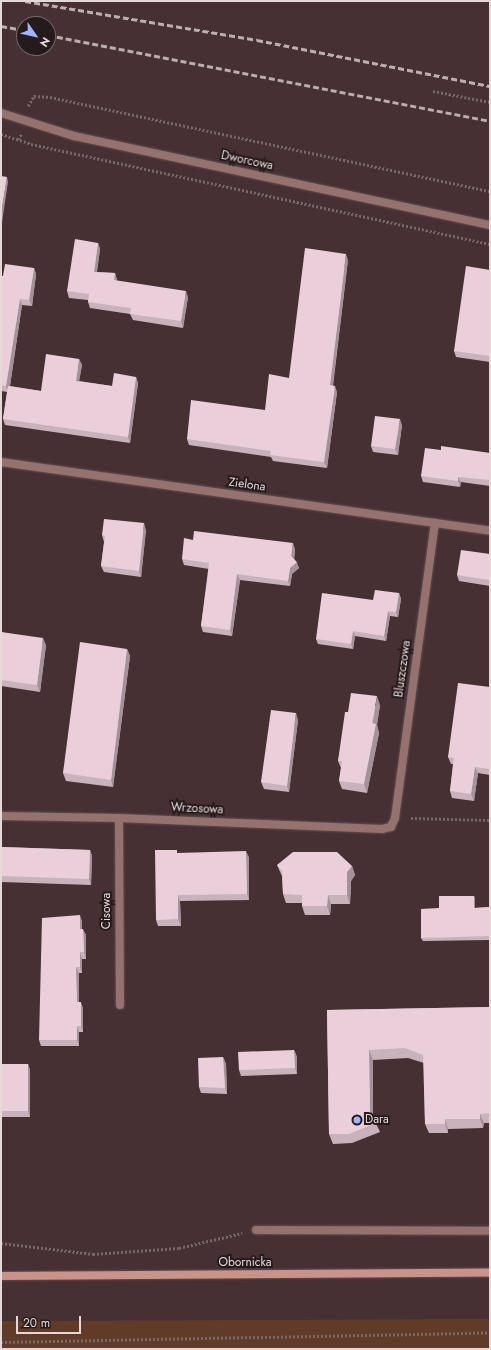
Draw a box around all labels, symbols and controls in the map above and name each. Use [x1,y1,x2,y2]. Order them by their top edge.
north arrow [16,16,56,56]
text: N [36,34,54,50]
street label: Dworcowa [220,148,274,174]
street label: Zielona [228,475,266,495]
street label: Bluszczowa [392,640,414,698]
street label: Wrzosowa [170,800,224,818]
street label: Cisowa [100,893,114,929]
place label: Dara [365,1113,389,1127]
marker: Dara [352,1115,362,1125]
street label: Obornicka [218,1256,272,1270]
scale bar [18,1308,83,1334]
text: 20 m [23,1314,50,1332]

